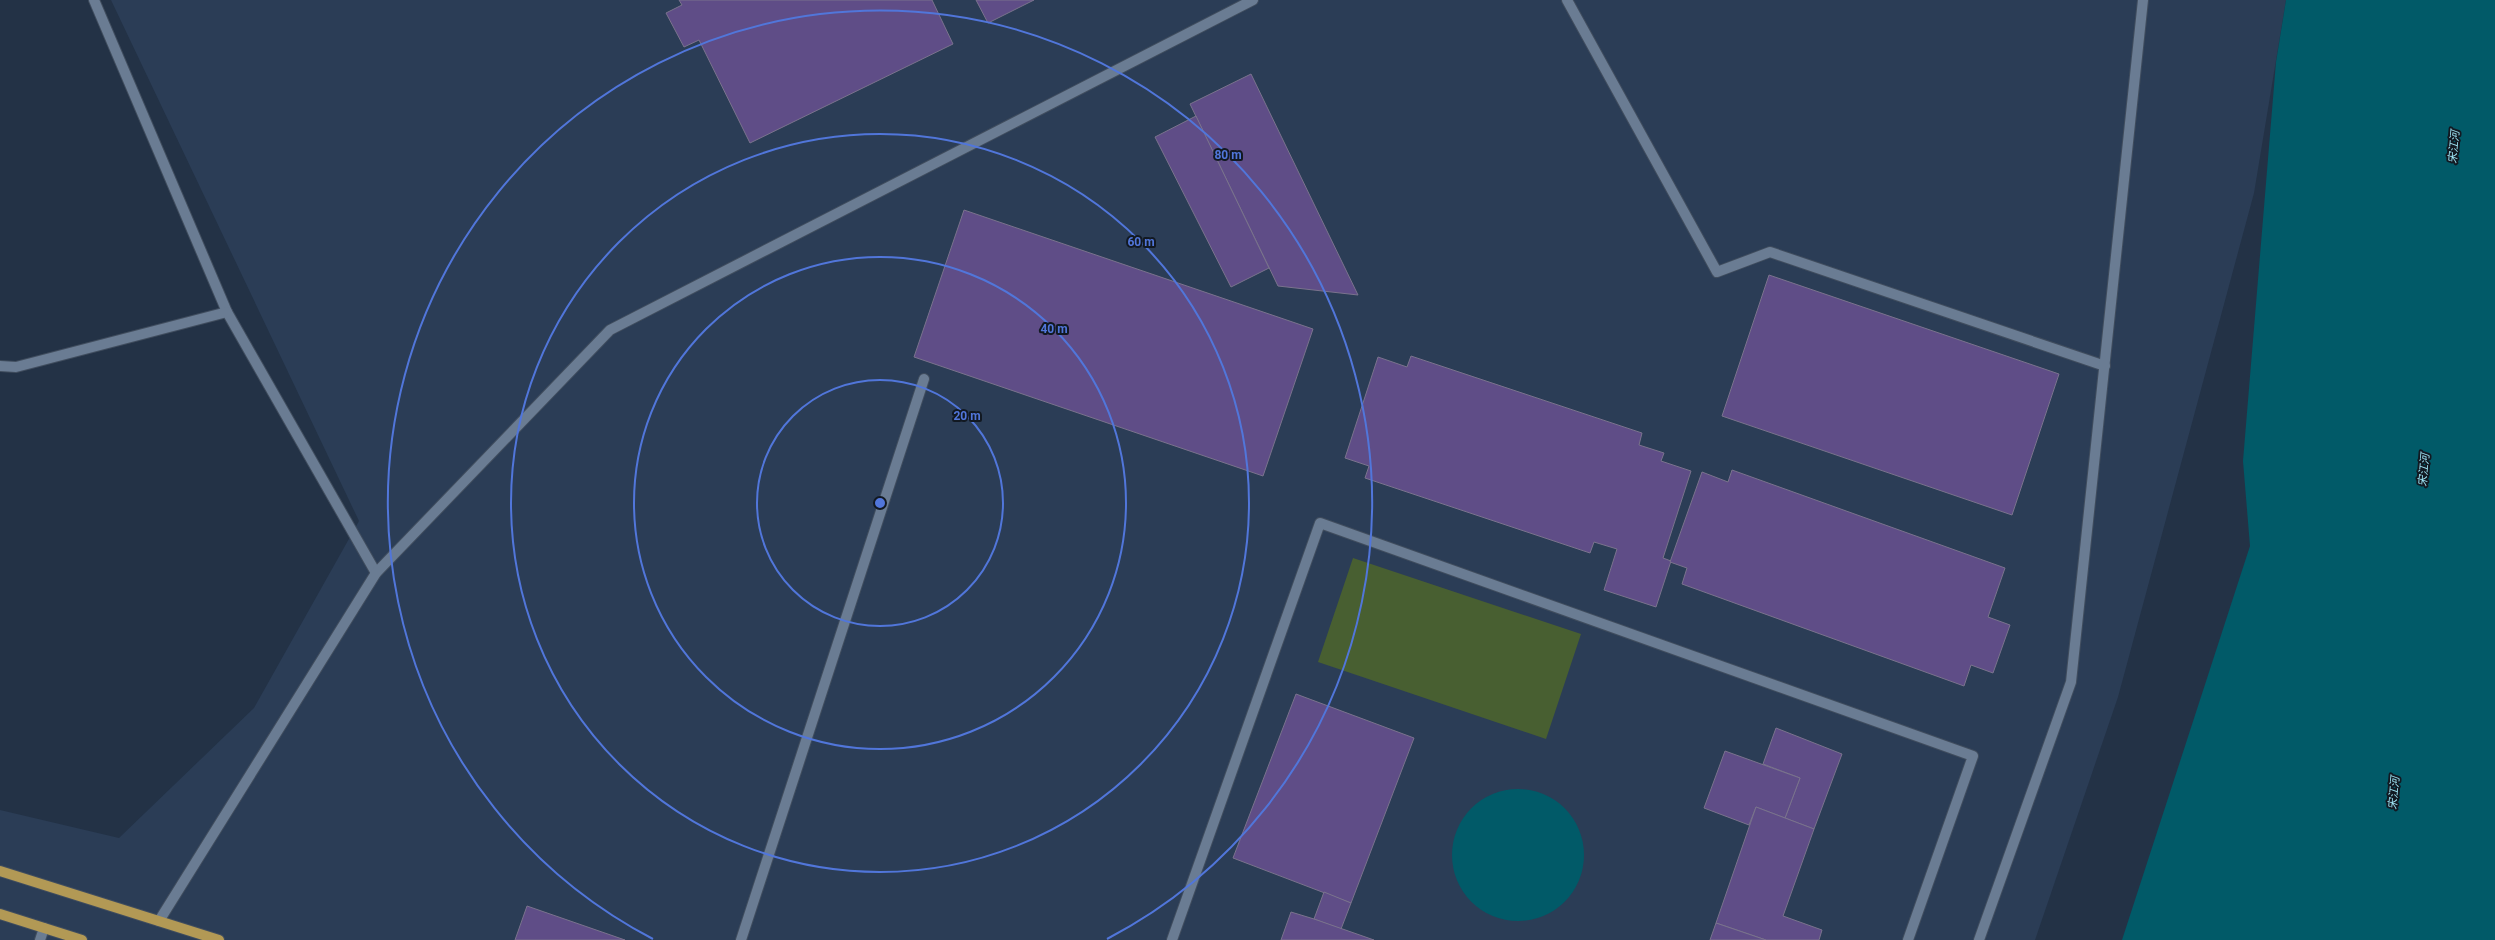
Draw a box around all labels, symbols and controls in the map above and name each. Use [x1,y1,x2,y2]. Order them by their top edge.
water label: 宋江河 [2446,128,2462,164]
text: 80 m [1214,148,1242,162]
text: 60 m [1127,235,1155,249]
text: 40 m [1040,322,1068,336]
text: 20 m [953,409,981,423]
water label: 宋江河 [2416,451,2432,487]
centre of rings [873,496,887,510]
water label: 宋江河 [2386,774,2402,810]

